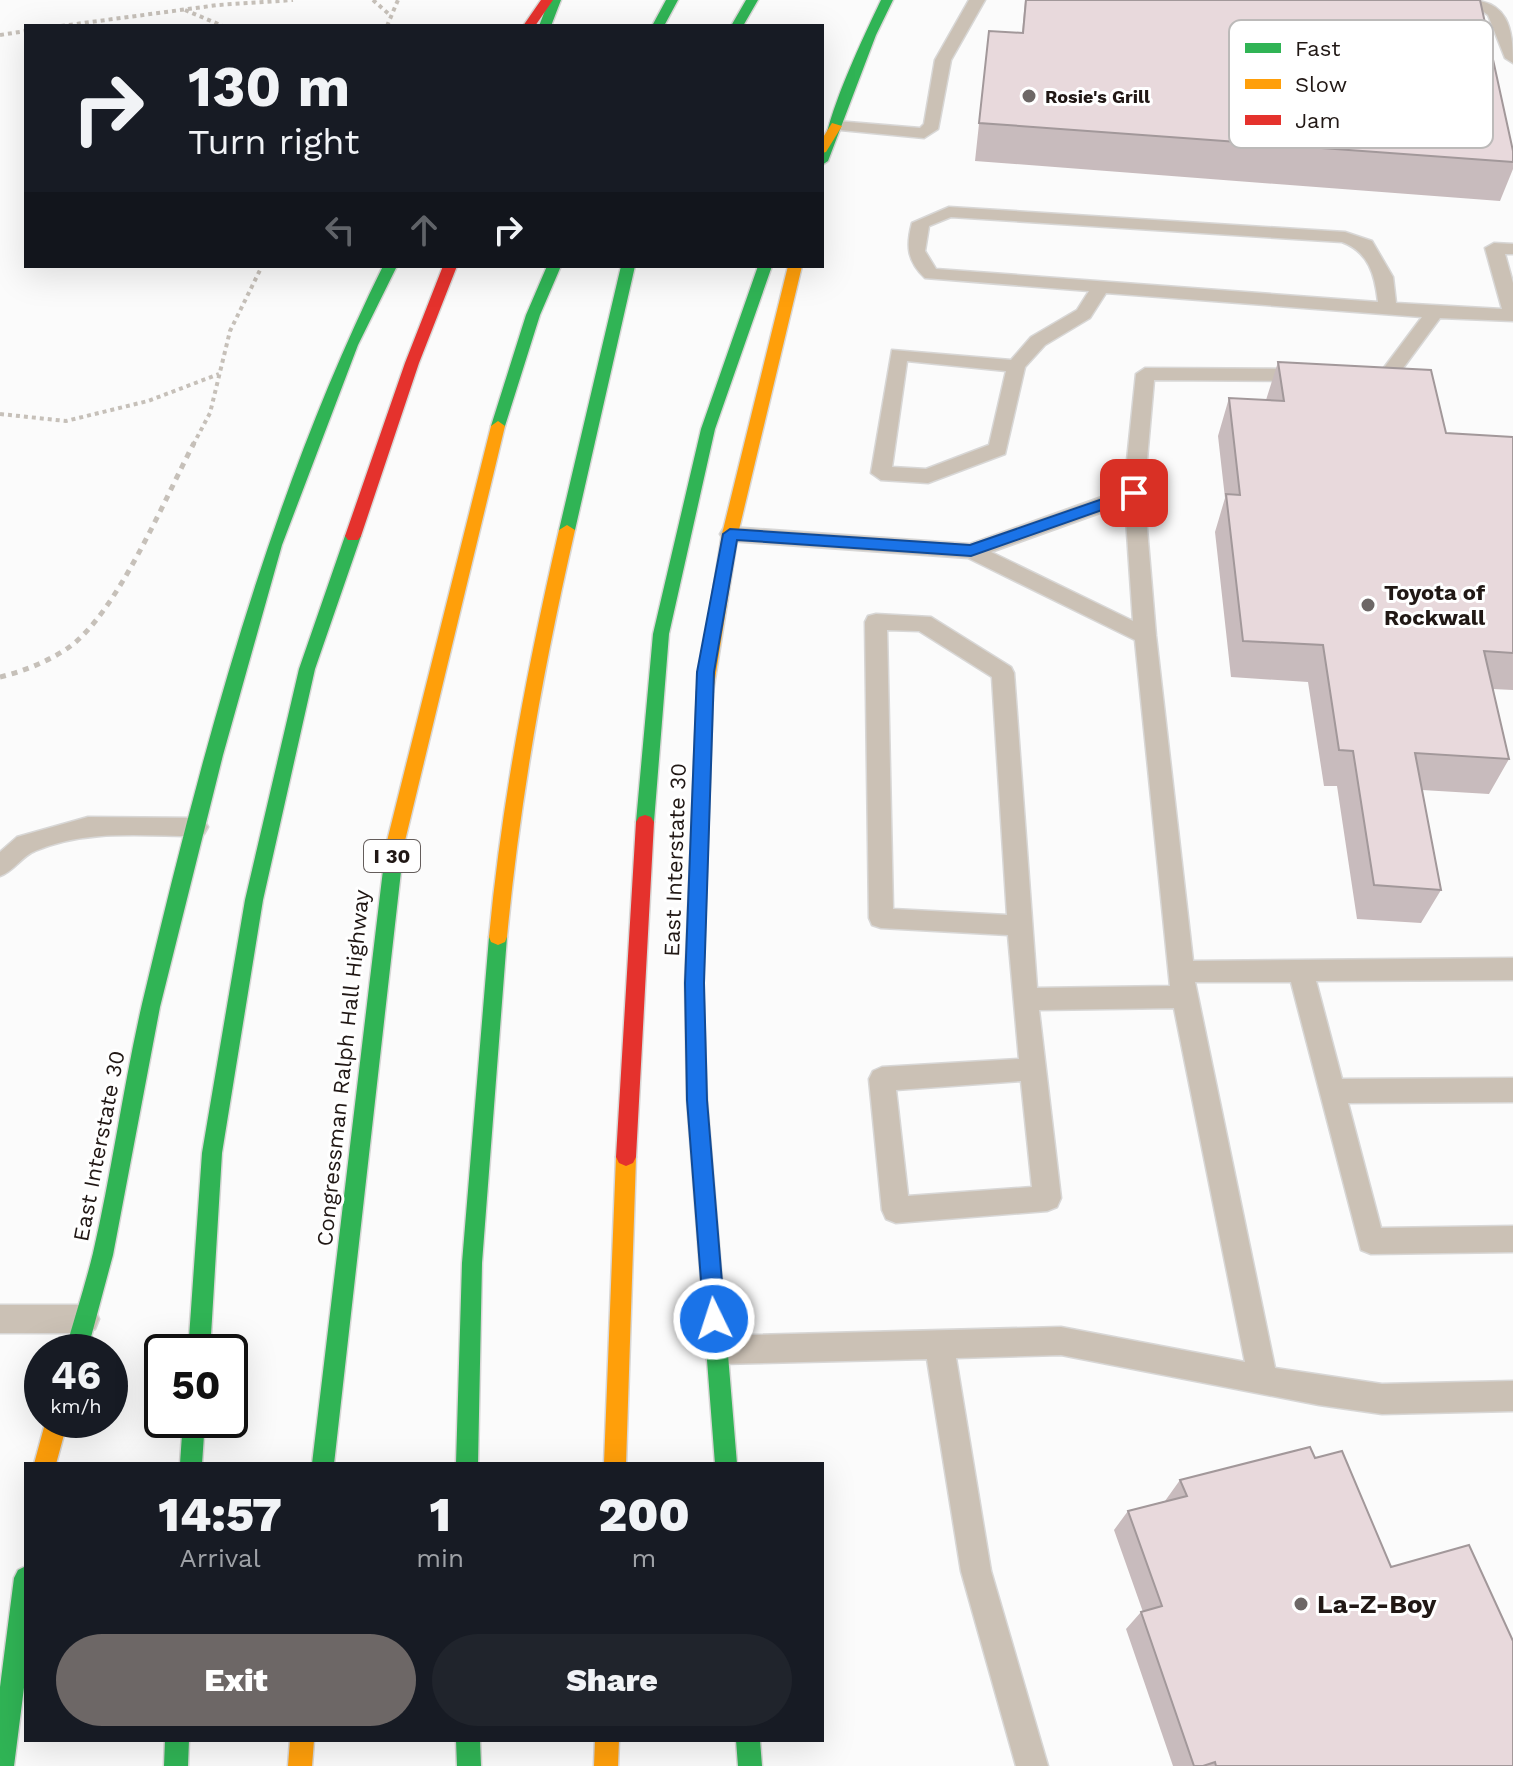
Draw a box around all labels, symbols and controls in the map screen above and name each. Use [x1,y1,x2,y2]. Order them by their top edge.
legend [1229,20,1493,148]
text: Fast [1295,36,1341,61]
text: 130 m [188,54,350,120]
icon: right [56,56,160,160]
text: Slow [1295,72,1347,97]
place label: Rosie's Grill [1045,86,1150,107]
marker: Rosie's Grill [1020,87,1038,105]
text: Jam [1295,108,1340,133]
text: Turn right [188,121,359,163]
icon: left [318,208,362,252]
icon: ahead [402,208,446,252]
icon: right [486,208,530,252]
pin [1100,459,1168,527]
icon: arrive [1112,471,1156,515]
place label: Toyota of Rockwall [1384,580,1486,630]
marker: Toyota of Rockwall [1359,596,1377,614]
street label: East Interstate 30 [659,763,691,957]
road number: I 30 [364,840,420,872]
street label: Congressman Ralph Hall Highway [312,888,374,1248]
street label: East Interstate 30 [68,1048,130,1244]
position arrow [672,1277,756,1361]
speed limit sign: 50 [144,1334,248,1438]
text: 46 [51,1352,101,1399]
text: km/h [50,1394,102,1418]
text: 14:57 [158,1486,282,1543]
text: 1 [429,1486,451,1543]
text: 200 [598,1486,690,1543]
text: Arrival [180,1543,261,1573]
text: min [416,1543,464,1573]
text: m [632,1543,656,1573]
place label: La-Z-Boy [1317,1589,1437,1619]
marker: La-Z-Boy [1292,1595,1310,1613]
button: Exit [56,1634,416,1726]
button: Share [432,1634,792,1726]

